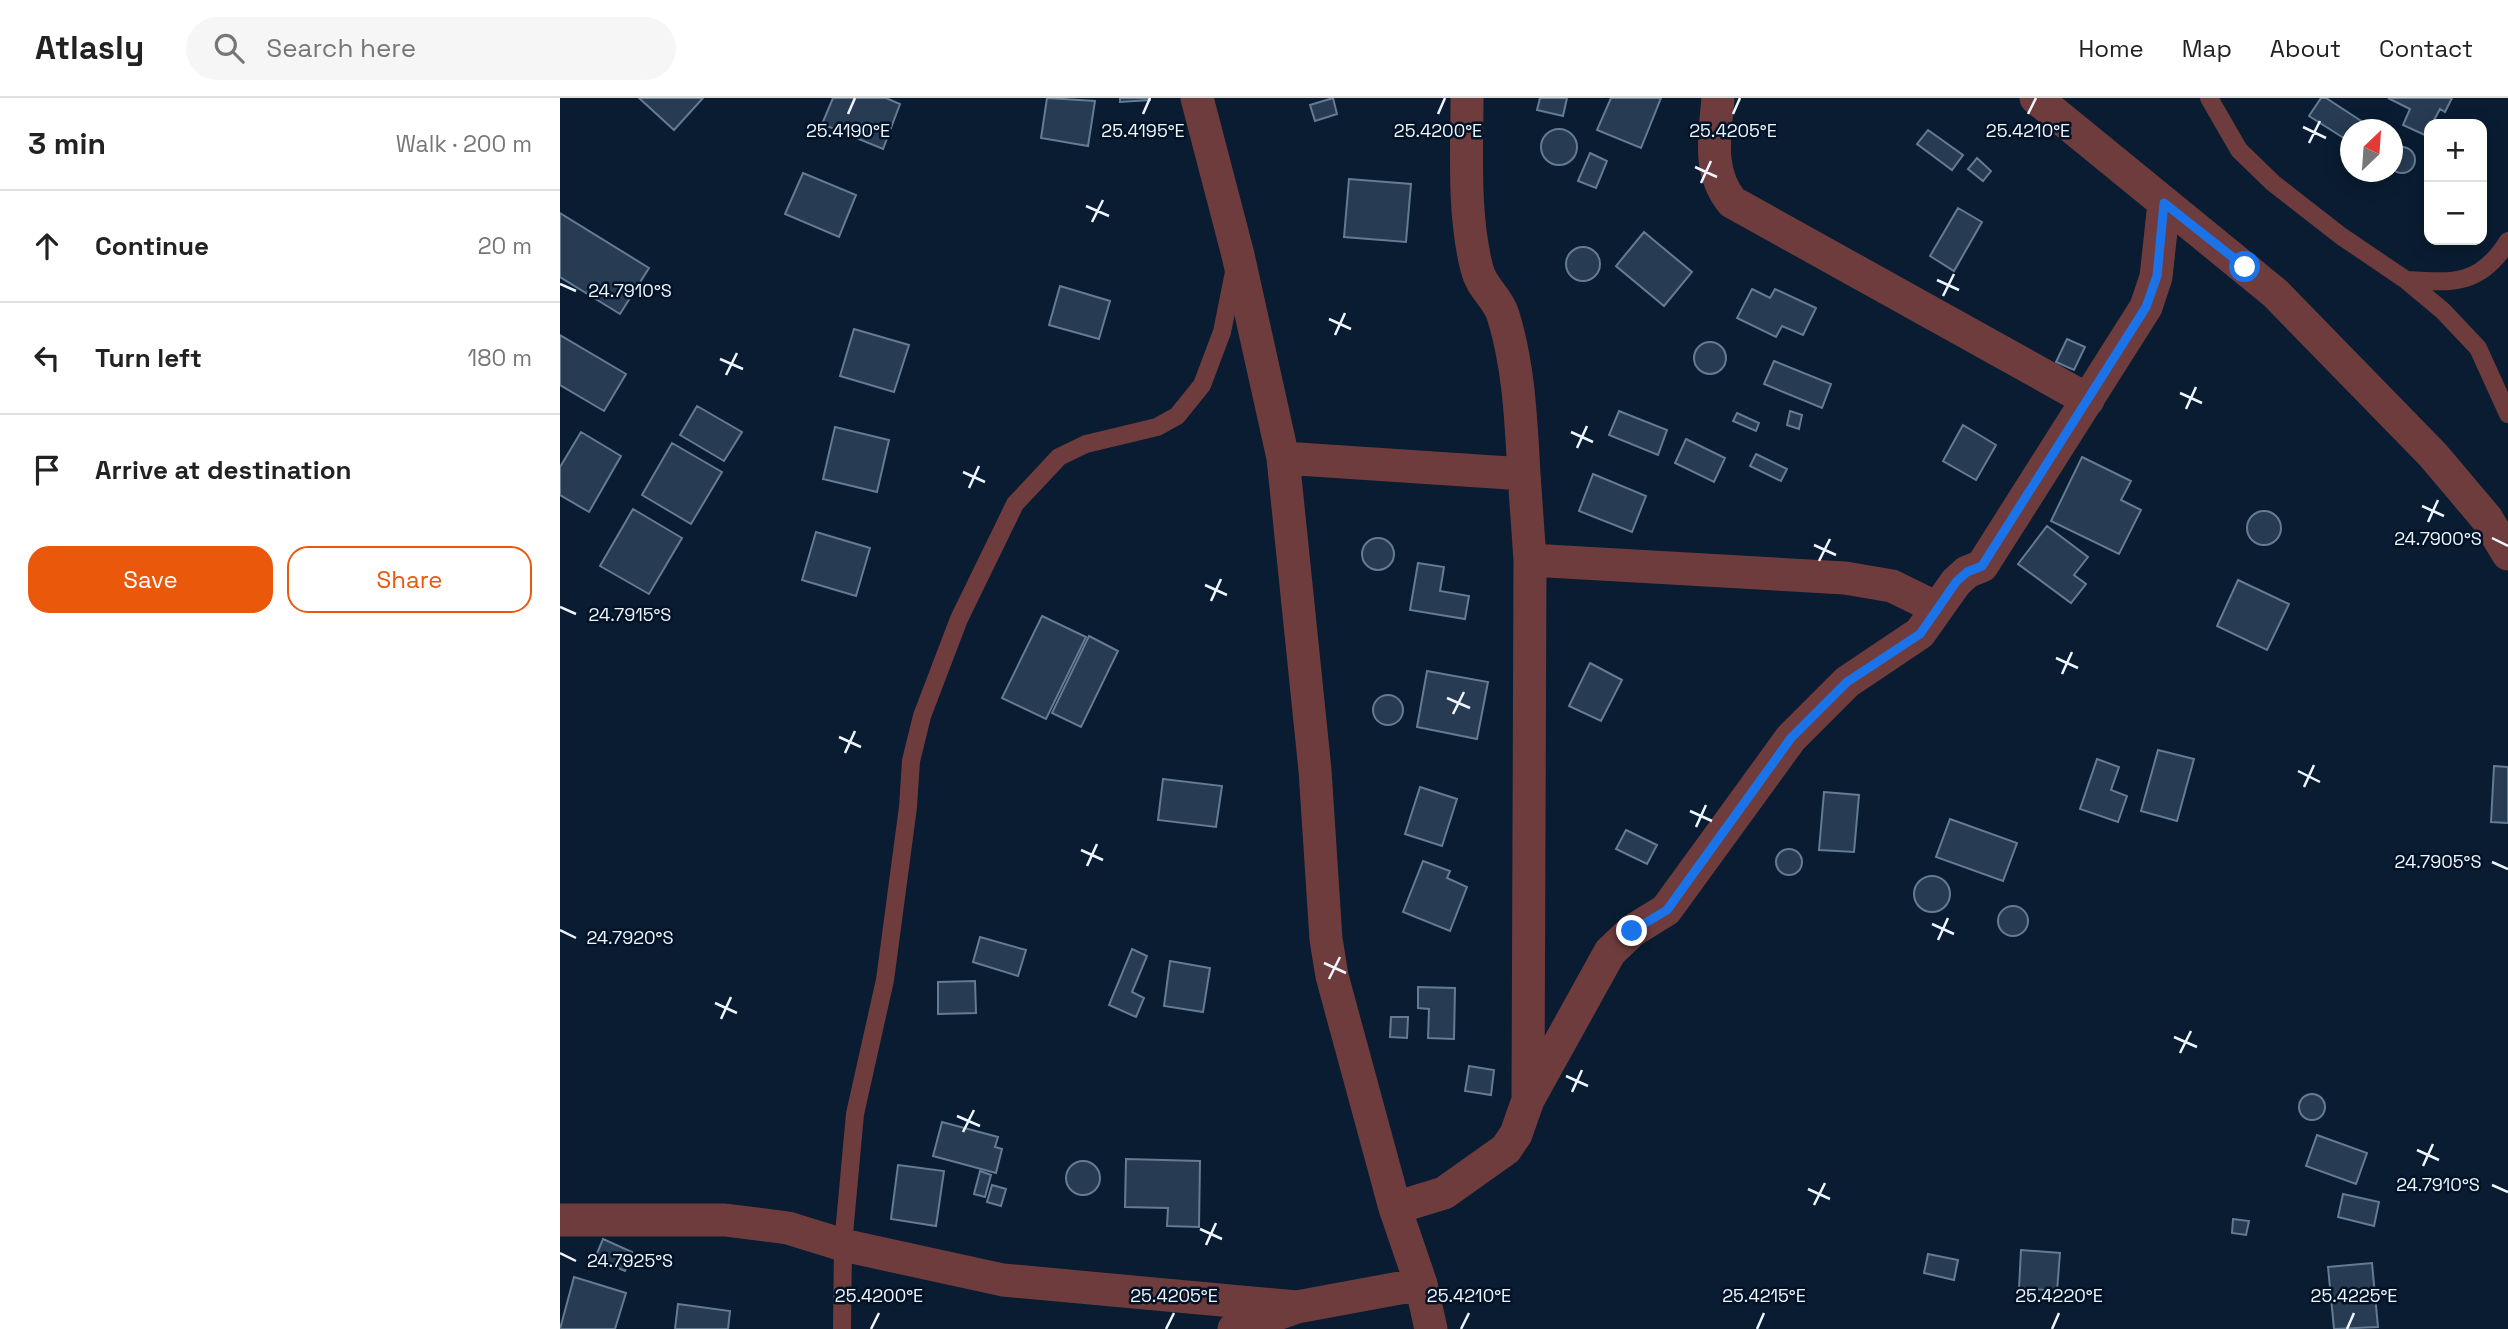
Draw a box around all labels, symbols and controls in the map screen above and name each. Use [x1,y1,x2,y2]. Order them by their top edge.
search box [186,17,676,80]
text: Atlasly [35,27,144,69]
icon: search [210,29,248,67]
text: Search here [266,31,416,65]
text: Home [2078,33,2144,64]
text: Map [2182,33,2232,64]
text: About [2270,33,2341,64]
text: Contact [2379,33,2473,64]
text: 25.4190°E [806,119,890,142]
text: 25.4195°E [1101,119,1185,142]
text: 25.4200°E [1394,119,1482,142]
text: 25.4205°E [1689,119,1777,142]
text: 25.4210°E [1986,119,2070,142]
north arrow [2340,119,2403,182]
map controls [2424,119,2487,245]
button: + [2424,119,2487,182]
text: 3 min [28,124,106,163]
text: Walk · 200 m [396,129,532,159]
button: − [2424,182,2487,245]
icon: ahead [28,227,66,265]
text: Continue [95,229,209,263]
text: 20 m [478,231,532,261]
route start [2229,251,2260,282]
text: 24.7910°S [588,279,672,302]
icon: left [28,339,66,377]
text: Turn left [95,341,202,375]
text: 180 m [468,343,532,373]
icon: arrive [28,451,66,489]
text: Arrive at destination [95,453,352,487]
text: 24.7900°S [2394,527,2482,550]
button: Save [28,546,273,613]
button: Share [287,546,532,613]
text: 24.7915°S [589,603,671,626]
text: 24.7905°S [2395,850,2481,873]
route end [1616,915,1647,946]
text: 24.7920°S [587,926,673,949]
text: 24.7910°S [2396,1173,2480,1196]
text: 24.7925°S [587,1249,673,1272]
text: 25.4200°E [835,1284,923,1307]
text: 25.4205°E [1130,1284,1218,1307]
text: 25.4210°E [1427,1284,1511,1307]
text: 25.4215°E [1722,1284,1806,1307]
text: 25.4220°E [2015,1284,2103,1307]
text: 25.4225°E [2311,1284,2397,1307]

